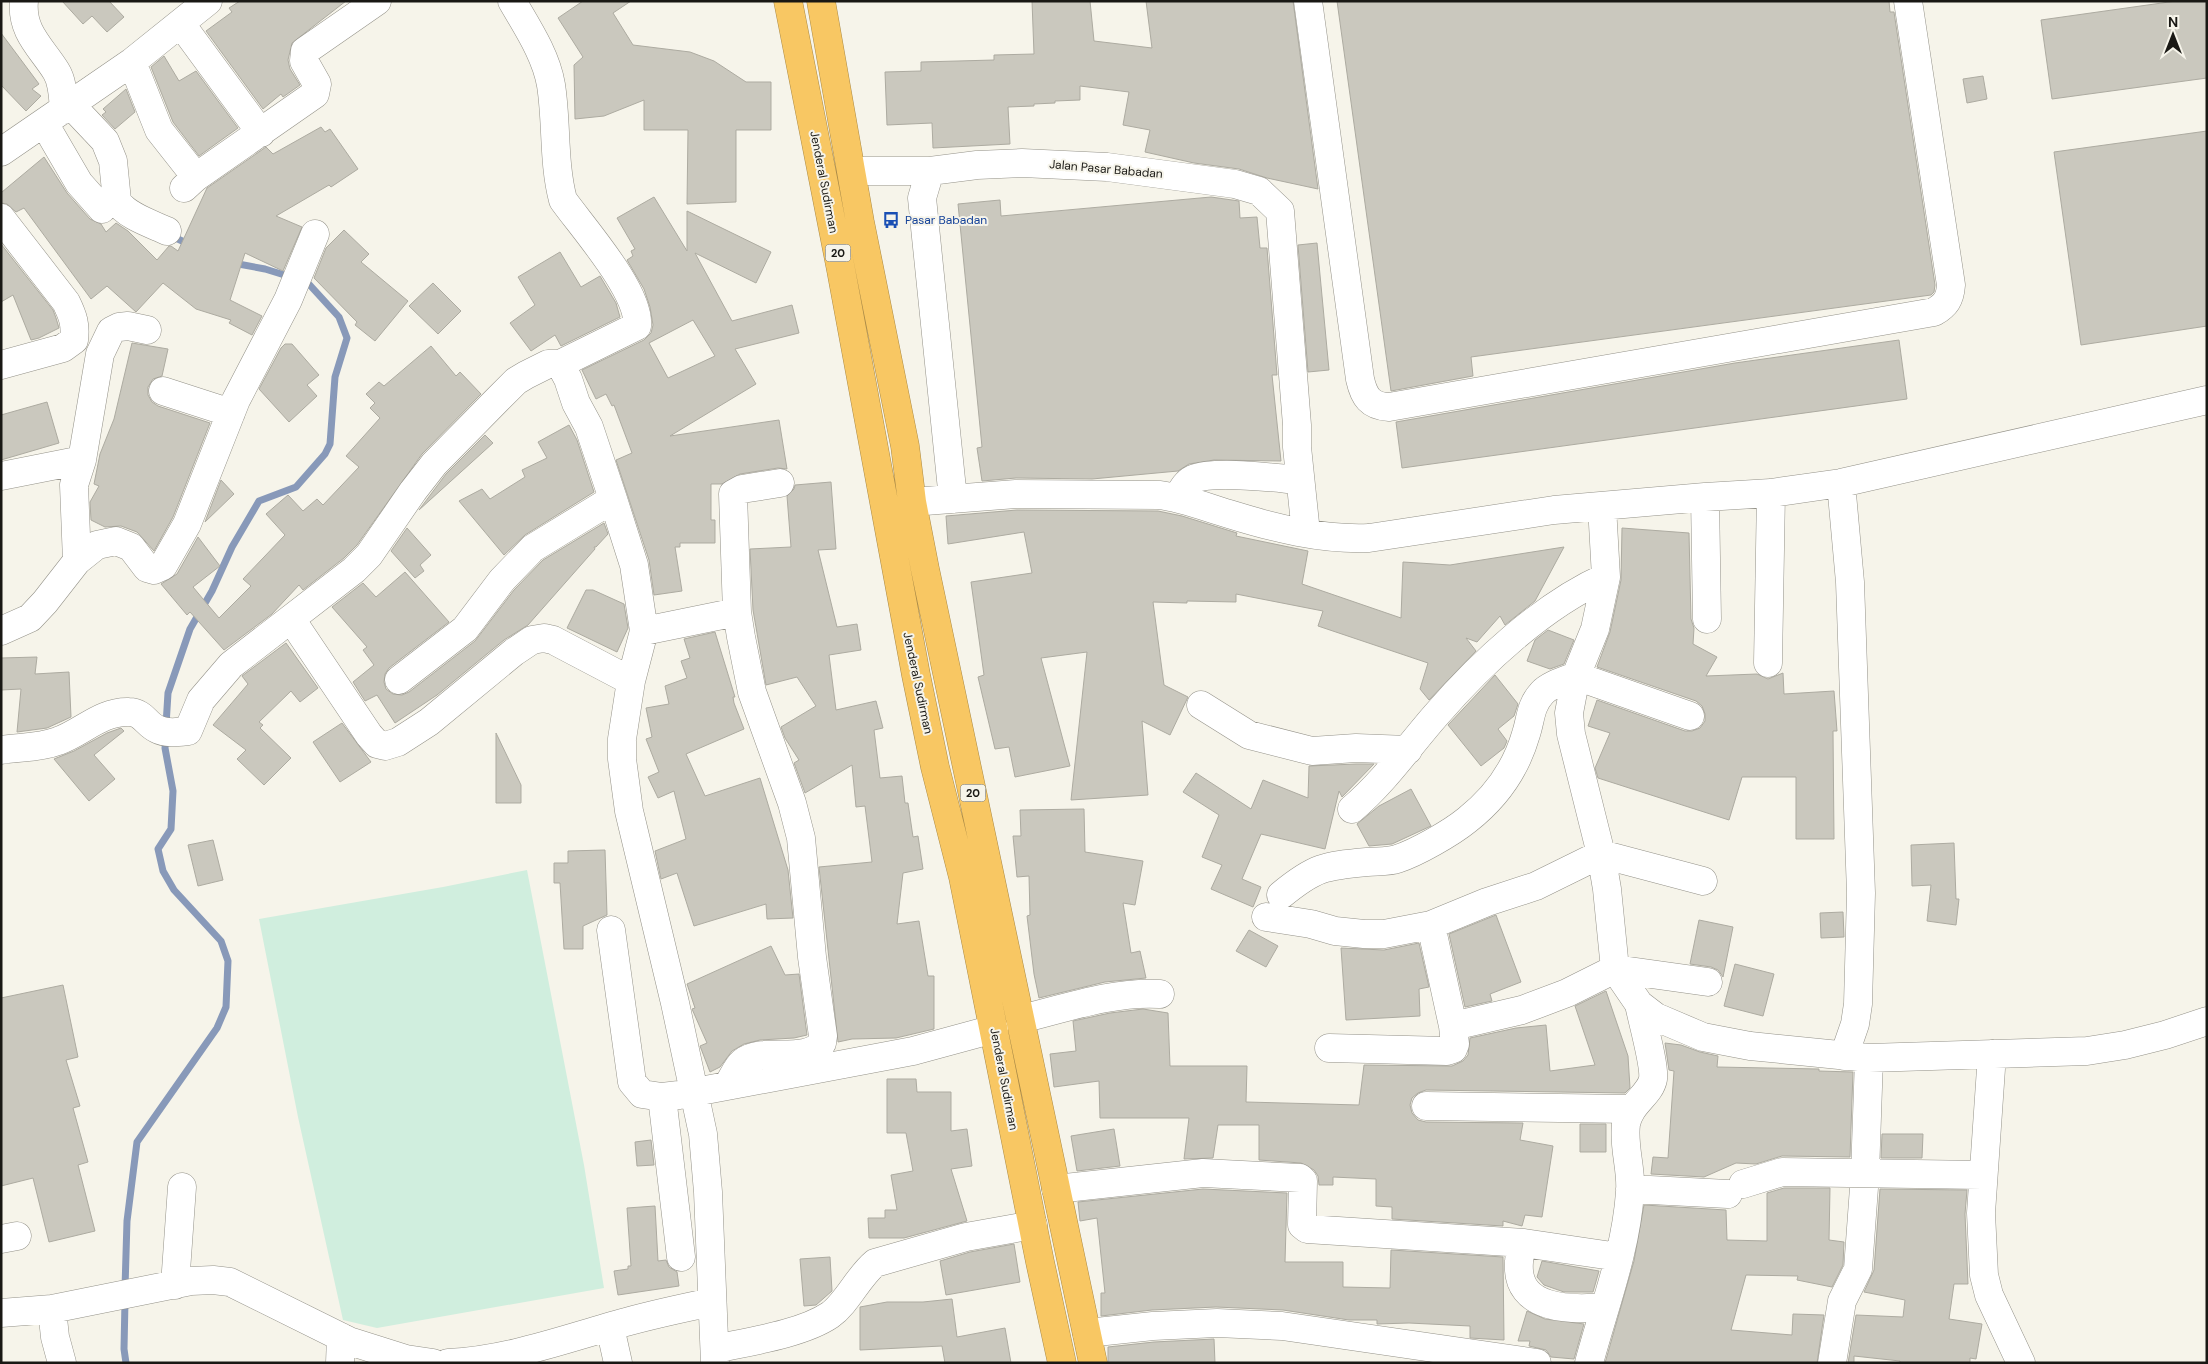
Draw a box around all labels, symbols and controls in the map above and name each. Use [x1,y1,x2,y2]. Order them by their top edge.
north arrow [2148,10,2198,60]
text: N [2168,13,2178,31]
street label: Jenderal Sudirman [806,130,842,235]
street label: Jalan Pasar Babadan [1049,156,1164,182]
bus stop icon: Pasar Babadan [881,210,901,230]
place label: Pasar Babadan [905,212,987,228]
road number: 20 [826,244,850,262]
street label: Jenderal Sudirman [899,631,937,735]
road number: 20 [960,784,986,801]
street label: Jenderal Sudirman [986,1027,1022,1132]

